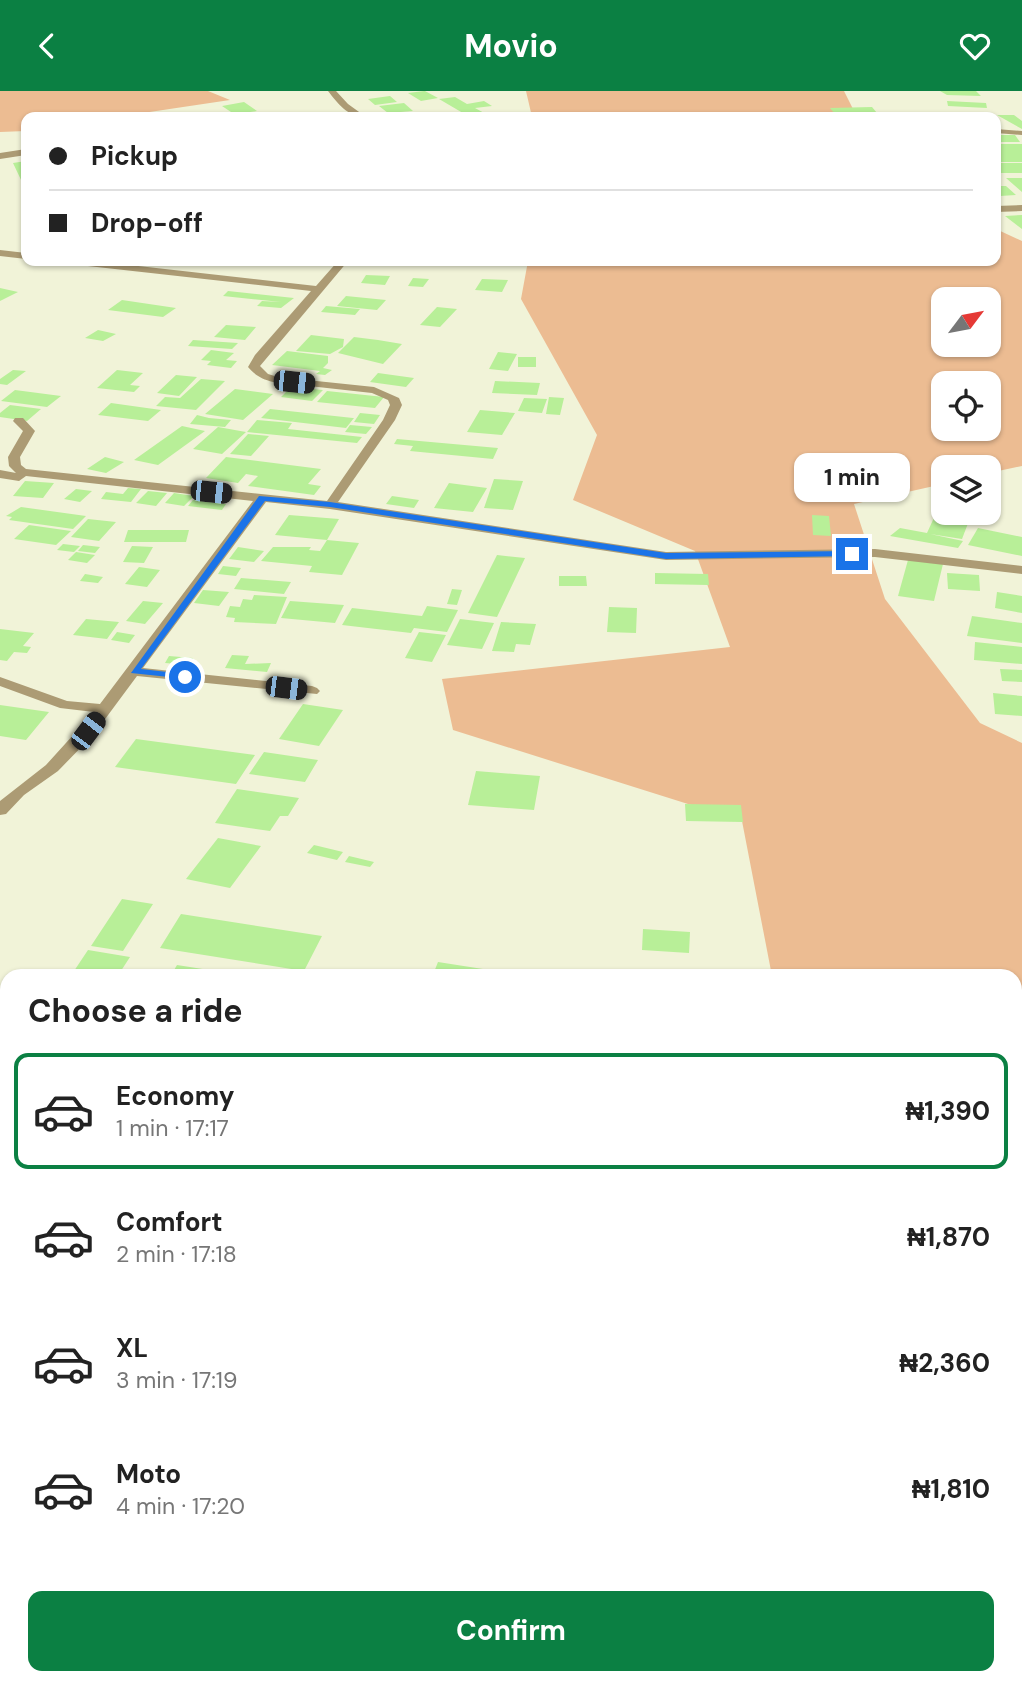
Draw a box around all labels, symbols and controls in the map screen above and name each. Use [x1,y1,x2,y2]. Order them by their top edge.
text: Movio [464,25,558,67]
icon: back [28,27,66,65]
icon: heart [956,27,994,65]
text: Pickup [91,139,178,173]
text: Drop-off [91,206,203,240]
north arrow [931,287,1001,357]
map controls [931,287,1001,525]
car [273,369,316,395]
button: locate [931,371,1001,441]
callout: 1 min [794,453,910,501]
button: layers [931,455,1001,525]
text: 1 min [824,462,880,492]
car [190,479,233,505]
route end [836,538,868,570]
route start [169,661,201,693]
car [264,675,309,701]
car [67,708,110,754]
text: Choose a ride [28,990,243,1032]
text: Economy [116,1079,234,1113]
icon: car [32,1080,95,1143]
text: ₦1,390 [905,1094,990,1128]
text: 1 min · 17:17 [116,1113,229,1143]
text: Comfort [116,1205,222,1239]
icon: car [32,1206,95,1269]
text: ₦1,870 [907,1220,990,1254]
text: 2 min · 17:18 [116,1239,237,1269]
text: XL [116,1331,148,1365]
icon: car [32,1332,95,1395]
text: ₦2,360 [899,1346,990,1380]
text: 3 min · 17:19 [116,1365,237,1395]
text: Moto [116,1457,181,1491]
icon: car [32,1458,95,1521]
text: ₦1,810 [912,1472,990,1506]
text: 4 min · 17:20 [116,1491,245,1521]
button: Confirm [28,1591,994,1671]

